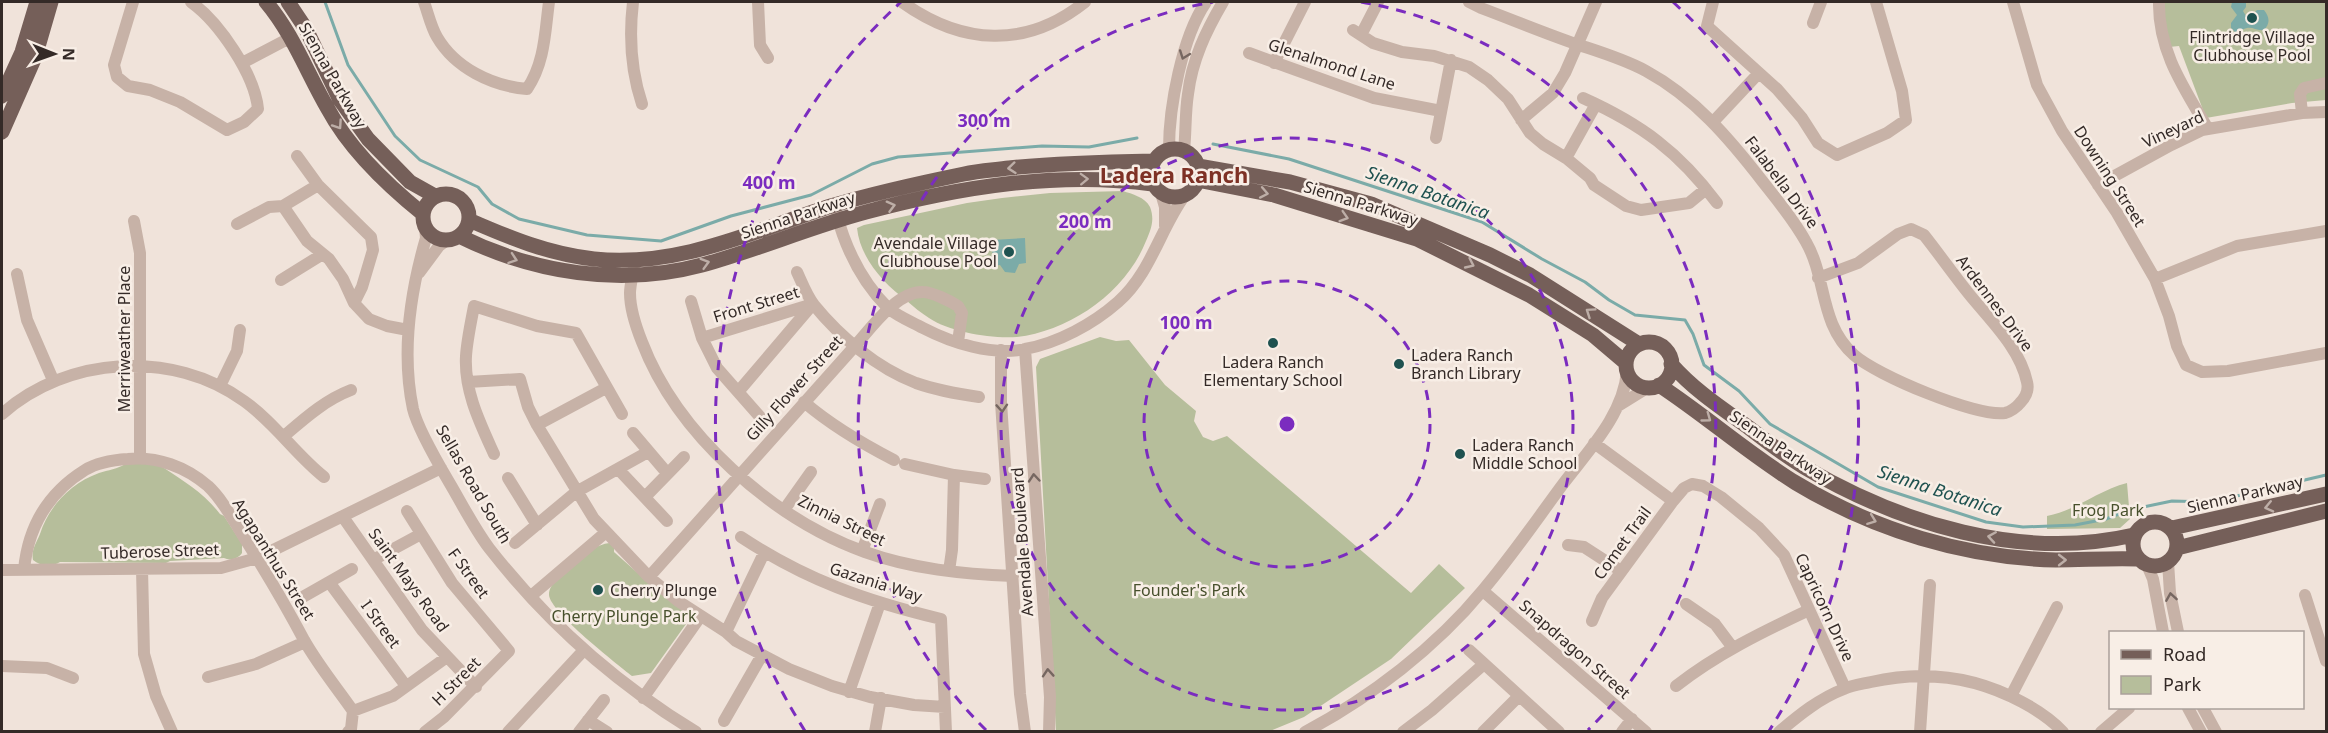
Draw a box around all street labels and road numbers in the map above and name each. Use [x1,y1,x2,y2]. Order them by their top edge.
street label: Sienna Parkway [294,18,373,132]
street label: Glenalmond Lane [1266,33,1398,95]
street label: Vineyard [2139,105,2207,153]
street label: Downing Street [2069,121,2151,231]
street label: Falabella Drive [1740,131,1824,233]
street label: Sienna Parkway [1301,175,1422,231]
street label: Sienna Parkway [738,186,858,244]
street label: Ardennes Drive [1951,250,2039,356]
street label: Merriweather Place [113,266,135,412]
street label: Front Street [710,280,802,327]
street label: Gilly Flower Street [741,330,848,446]
street label: Sienna Parkway [1726,405,1837,490]
street label: Sellas Road South [431,421,517,547]
street label: Avendale Boulevard [1006,467,1038,617]
street label: Sienna Parkway [2185,470,2306,518]
street label: Zinnia Street [794,489,890,551]
street label: Agapanthus Street [228,494,320,624]
street label: Comet Trail [1588,502,1656,584]
street label: Saint Mays Road [364,524,454,636]
street label: Tuberose Street [100,538,220,564]
street label: F Street [443,543,495,603]
street label: Capricorn Drive [1790,549,1860,665]
street label: Gazania Way [827,557,926,608]
street label: Snapdragon Street [1515,594,1636,704]
street label: I Street [356,596,406,653]
street label: H Street [427,652,485,710]

